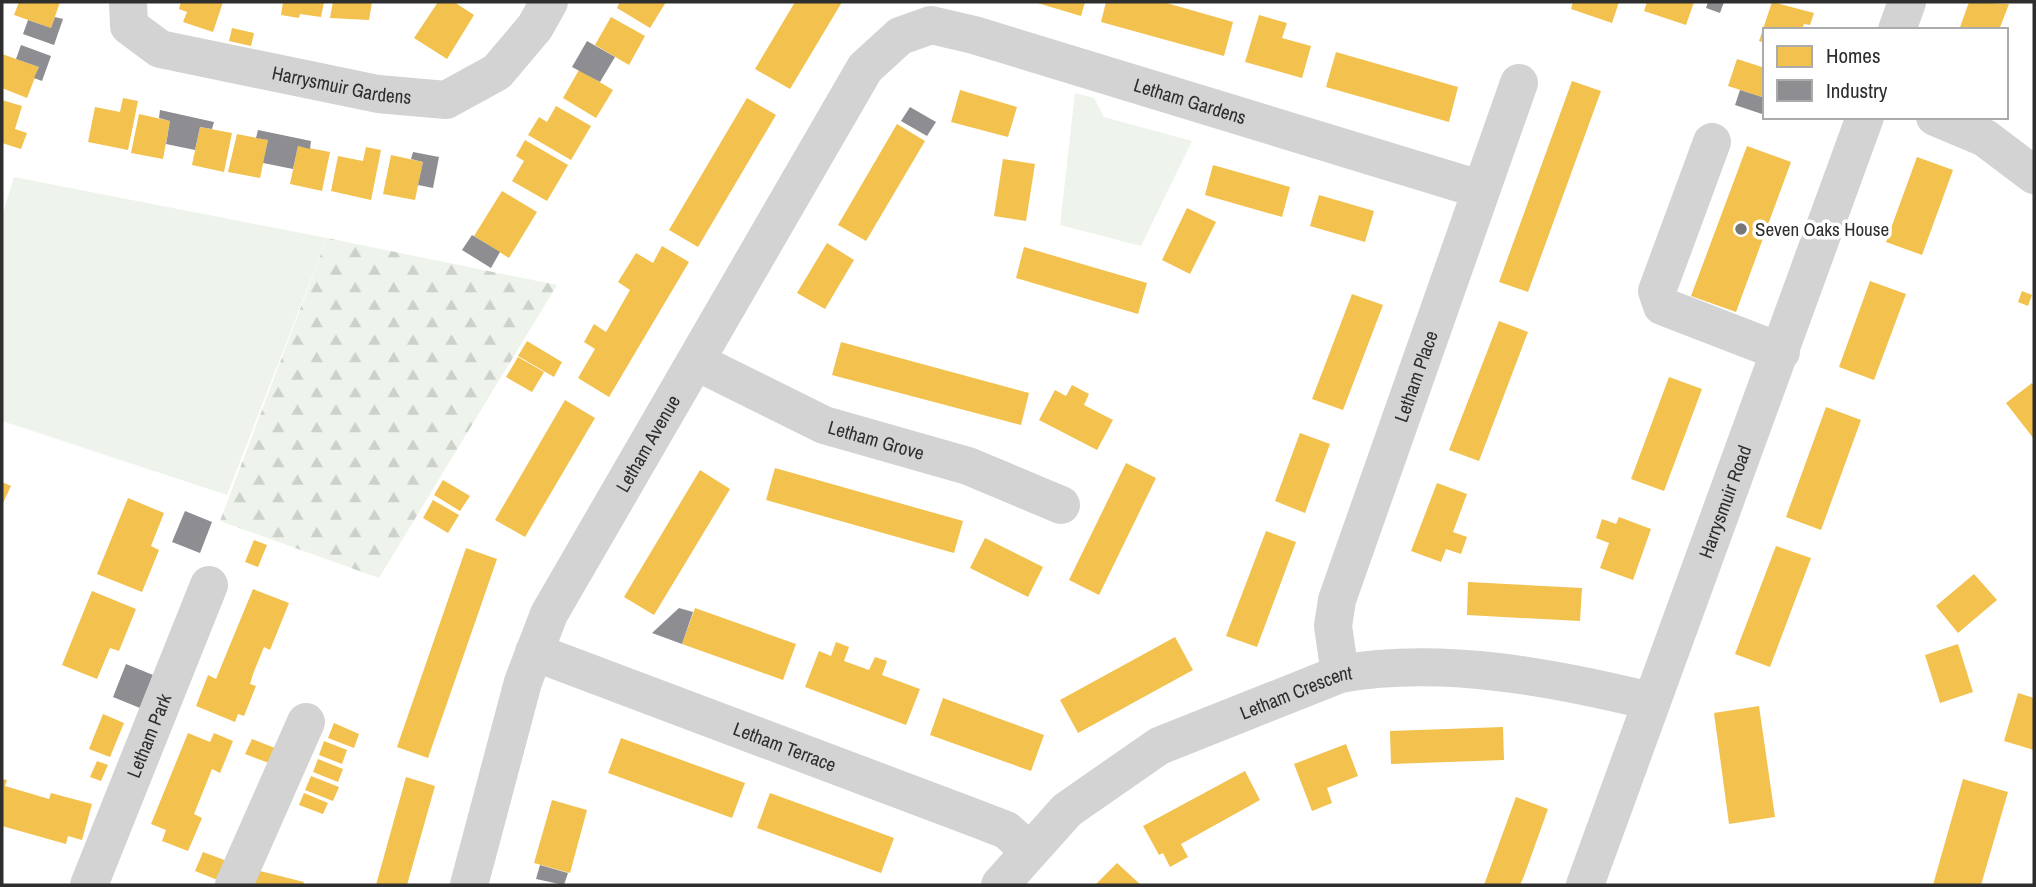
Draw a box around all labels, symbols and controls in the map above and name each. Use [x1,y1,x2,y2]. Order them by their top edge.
legend [1763,28,2008,119]
text: Homes [1826,41,1881,70]
street label: Harrysmuir Gardens [270,59,413,110]
street label: Letham Gardens [1131,71,1250,130]
text: Industry [1826,76,1888,105]
place label: Seven Oaks House [1755,216,1889,242]
marker: Seven Oaks House [1733,221,1749,237]
street label: Letham Place [1388,327,1444,426]
street label: Letham Avenue [609,390,686,497]
street label: Letham Grove [825,414,927,466]
street label: Harrysmuir Road [1692,441,1757,562]
street label: Letham Crescent [1236,659,1354,726]
street label: Letham Park [120,689,177,781]
street label: Letham Terrace [730,715,840,778]

